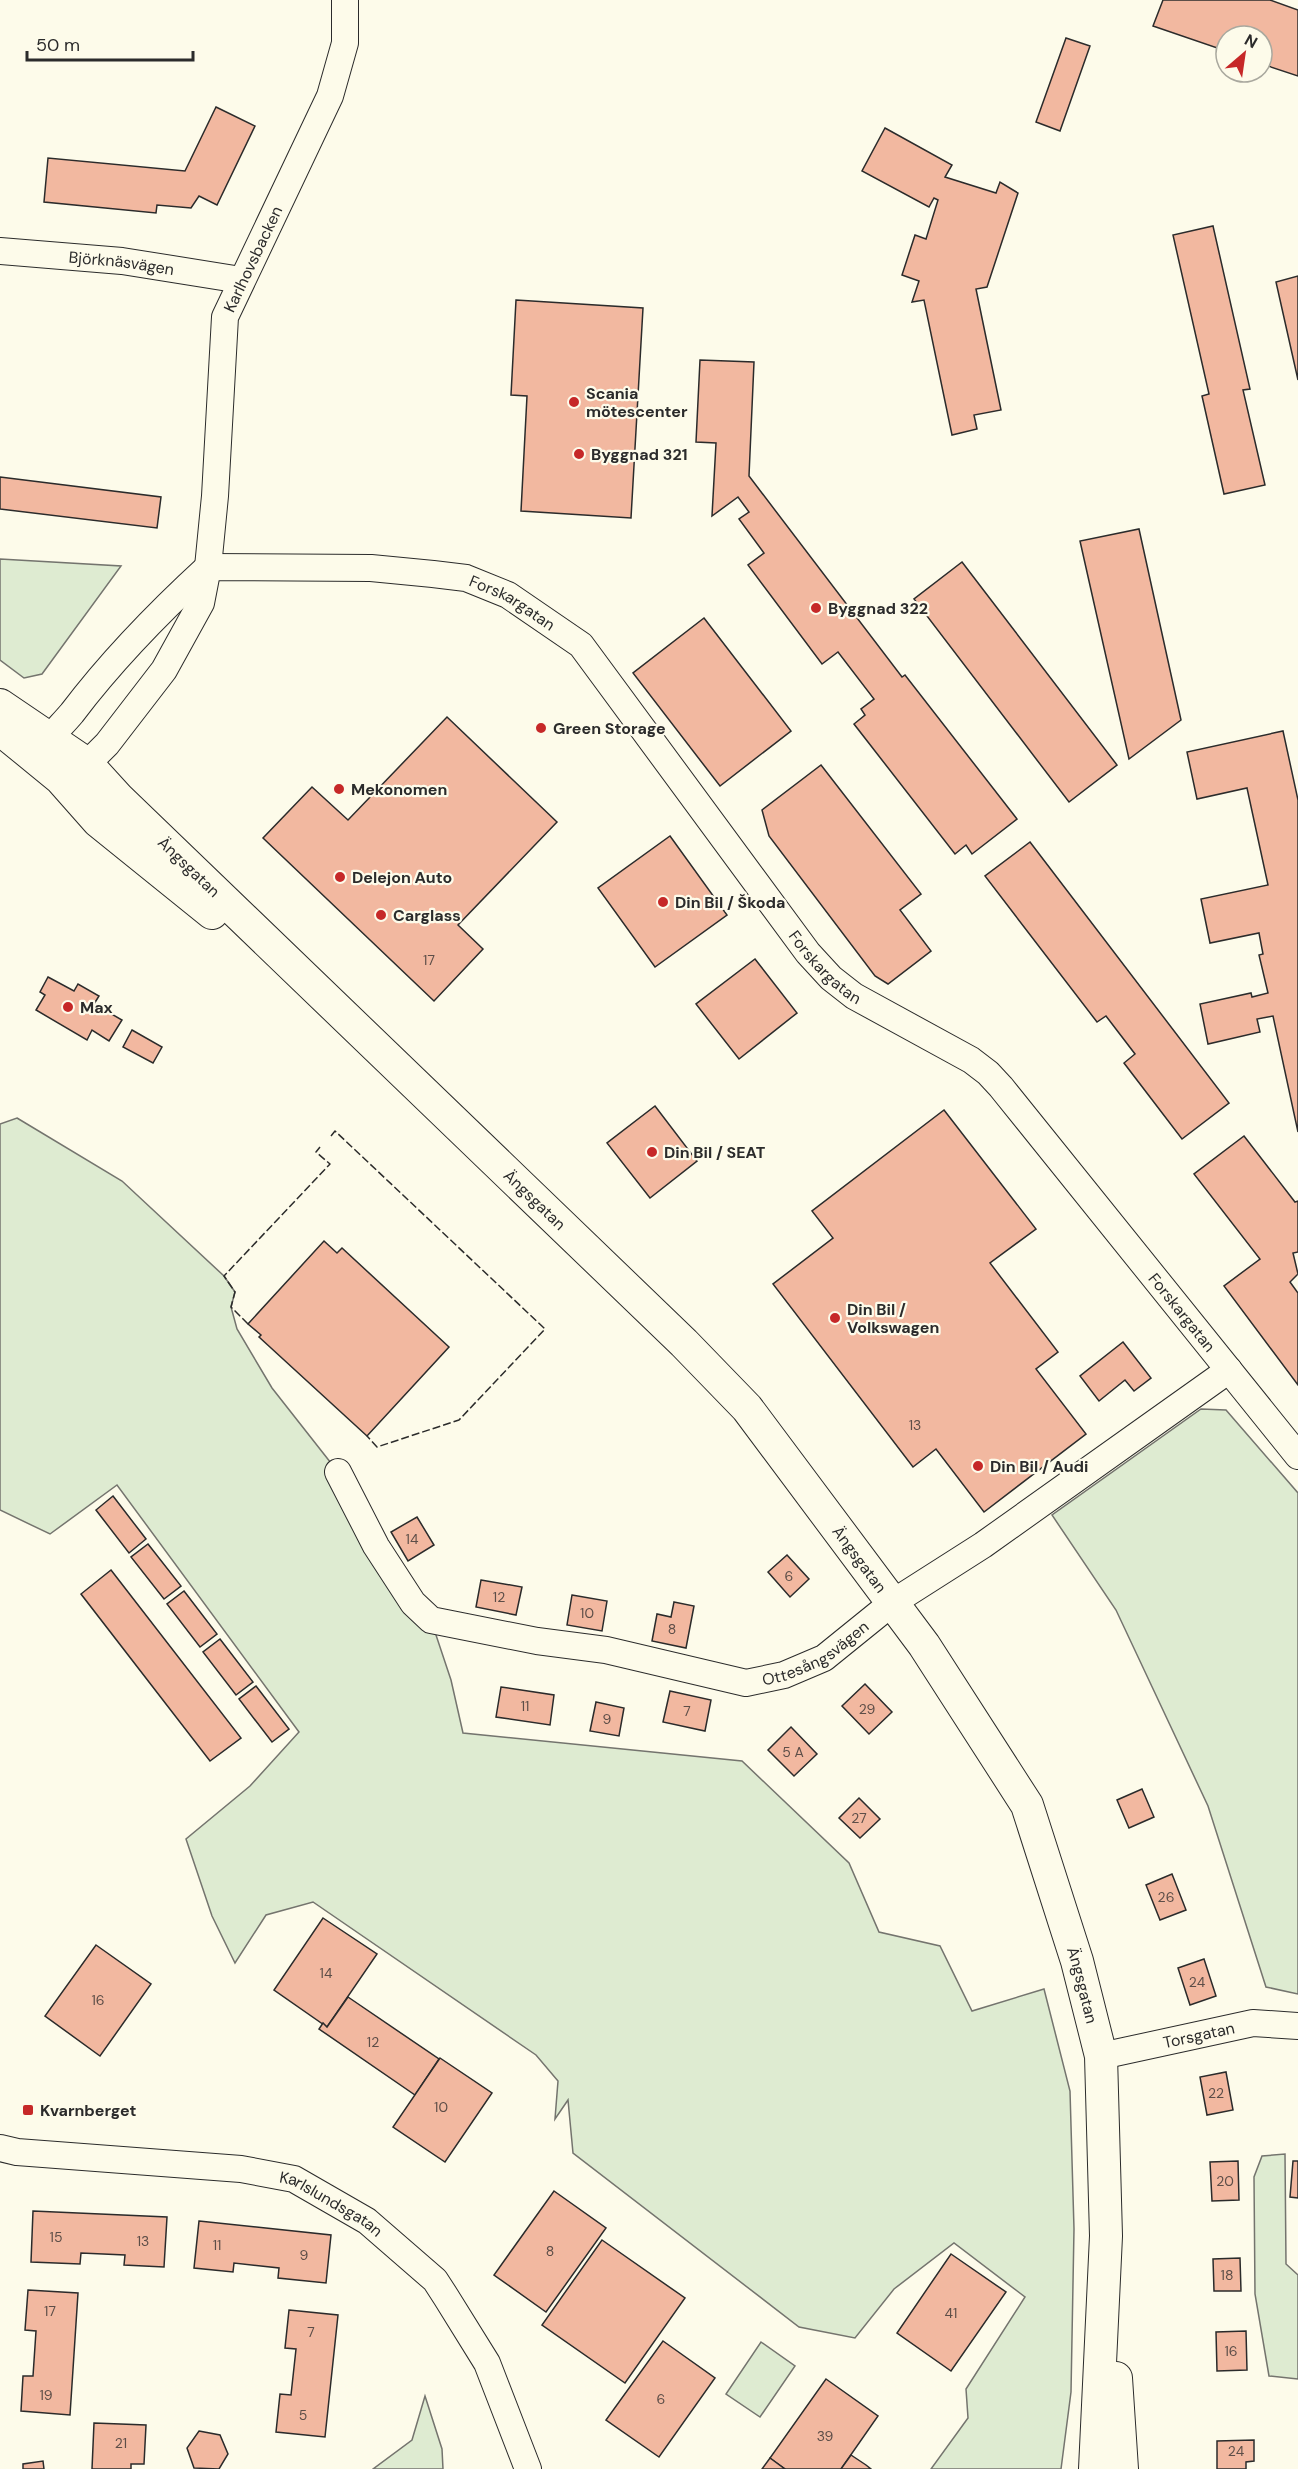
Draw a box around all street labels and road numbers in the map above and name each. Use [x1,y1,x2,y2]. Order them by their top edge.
street label: Karlhovsbacken [219,203,287,316]
street label: Björknäsvägen [68,247,176,280]
street label: Forskargatan [466,570,559,635]
street label: Ängsgatan [153,832,224,902]
street label: Forskargatan [784,926,865,1009]
street label: Ängsgatan [499,1165,570,1235]
street label: Forskargatan [1144,1269,1220,1356]
street label: Ängsgatan [828,1522,891,1597]
street label: Ottesångsvägen [760,1616,873,1690]
street label: Ängsgatan [1062,1944,1102,2026]
street label: Torsgatan [1161,2017,1237,2053]
street label: Karlslundsgatan [278,2166,387,2241]

